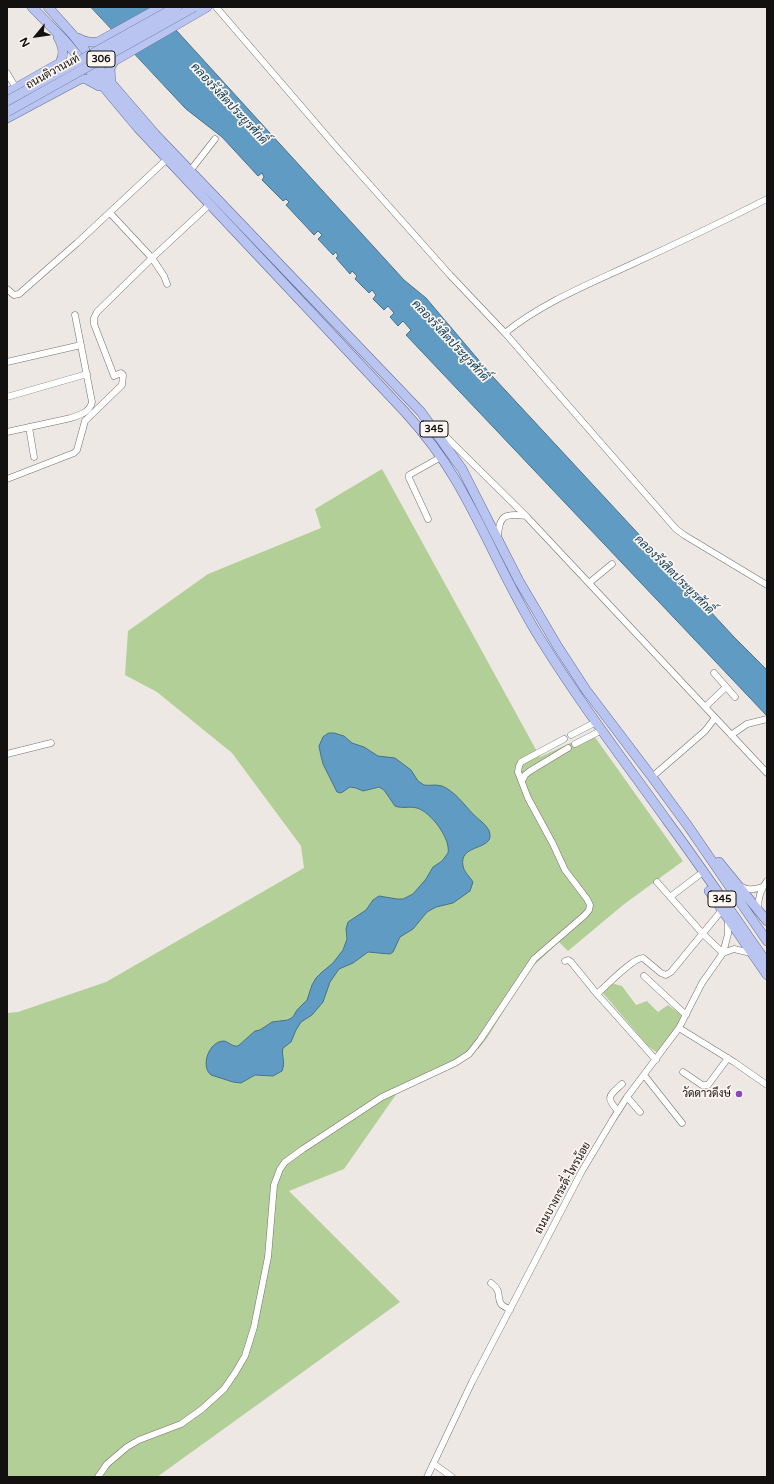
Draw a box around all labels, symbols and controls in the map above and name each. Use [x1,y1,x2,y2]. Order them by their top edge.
north arrow [16,16,56,56]
text: N [17,35,33,49]
road number: 306 [87,51,115,67]
street label: ถนนติวานนท์ [24,52,82,92]
water label: คลองรังสิตประยูรศักดิ์ [188,60,270,148]
water label: คลองรังสิตประยูรศักดิ์ [409,297,491,385]
road number: 345 [420,421,448,437]
water label: คลองรังสิตประยูรศักดิ์ [631,532,717,618]
road number: 345 [708,891,736,907]
place label: วัดดาวดึงษ์ [682,1087,731,1101]
marker: วัดดาวดึงษ์ [734,1089,744,1099]
street label: ถนนบางกระดี่-ไทรน้อย [532,1140,594,1236]

